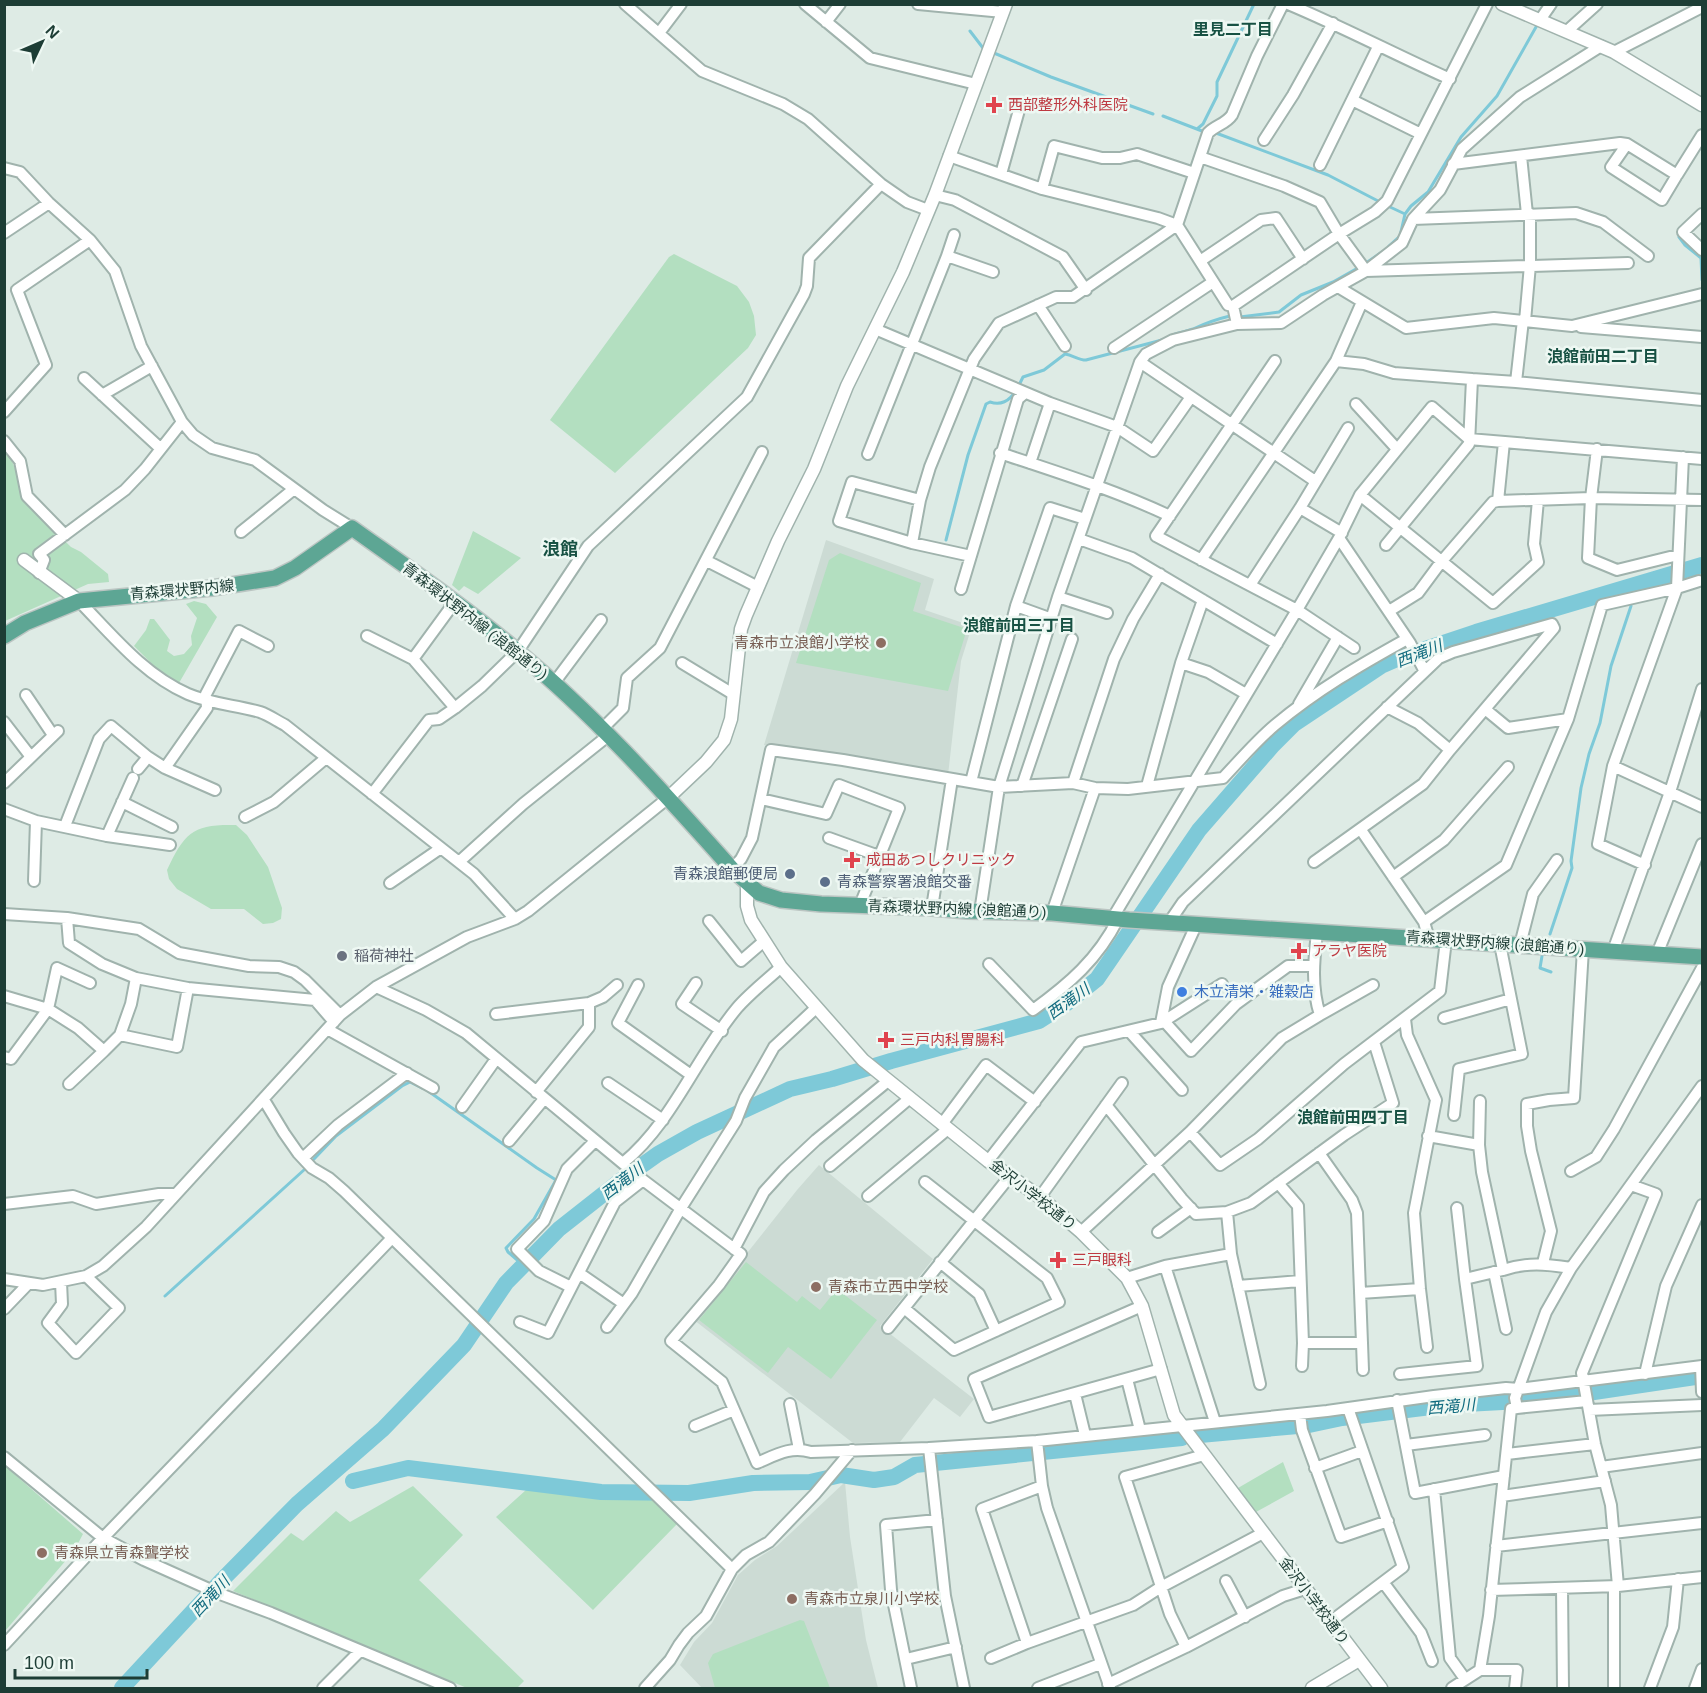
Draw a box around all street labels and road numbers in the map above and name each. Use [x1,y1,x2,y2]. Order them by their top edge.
street label: 青森環状野内線 (浪館通り) [399,559,551,682]
street label: 青森環状野内線 [129,576,235,603]
street label: 青森環状野内線 (浪館通り) [867,897,1047,920]
street label: 青森環状野内線 (浪館通り) [1405,928,1585,957]
street label: 金沢小学校通り [987,1156,1080,1234]
street label: 金沢小学校通り [1276,1554,1353,1648]

